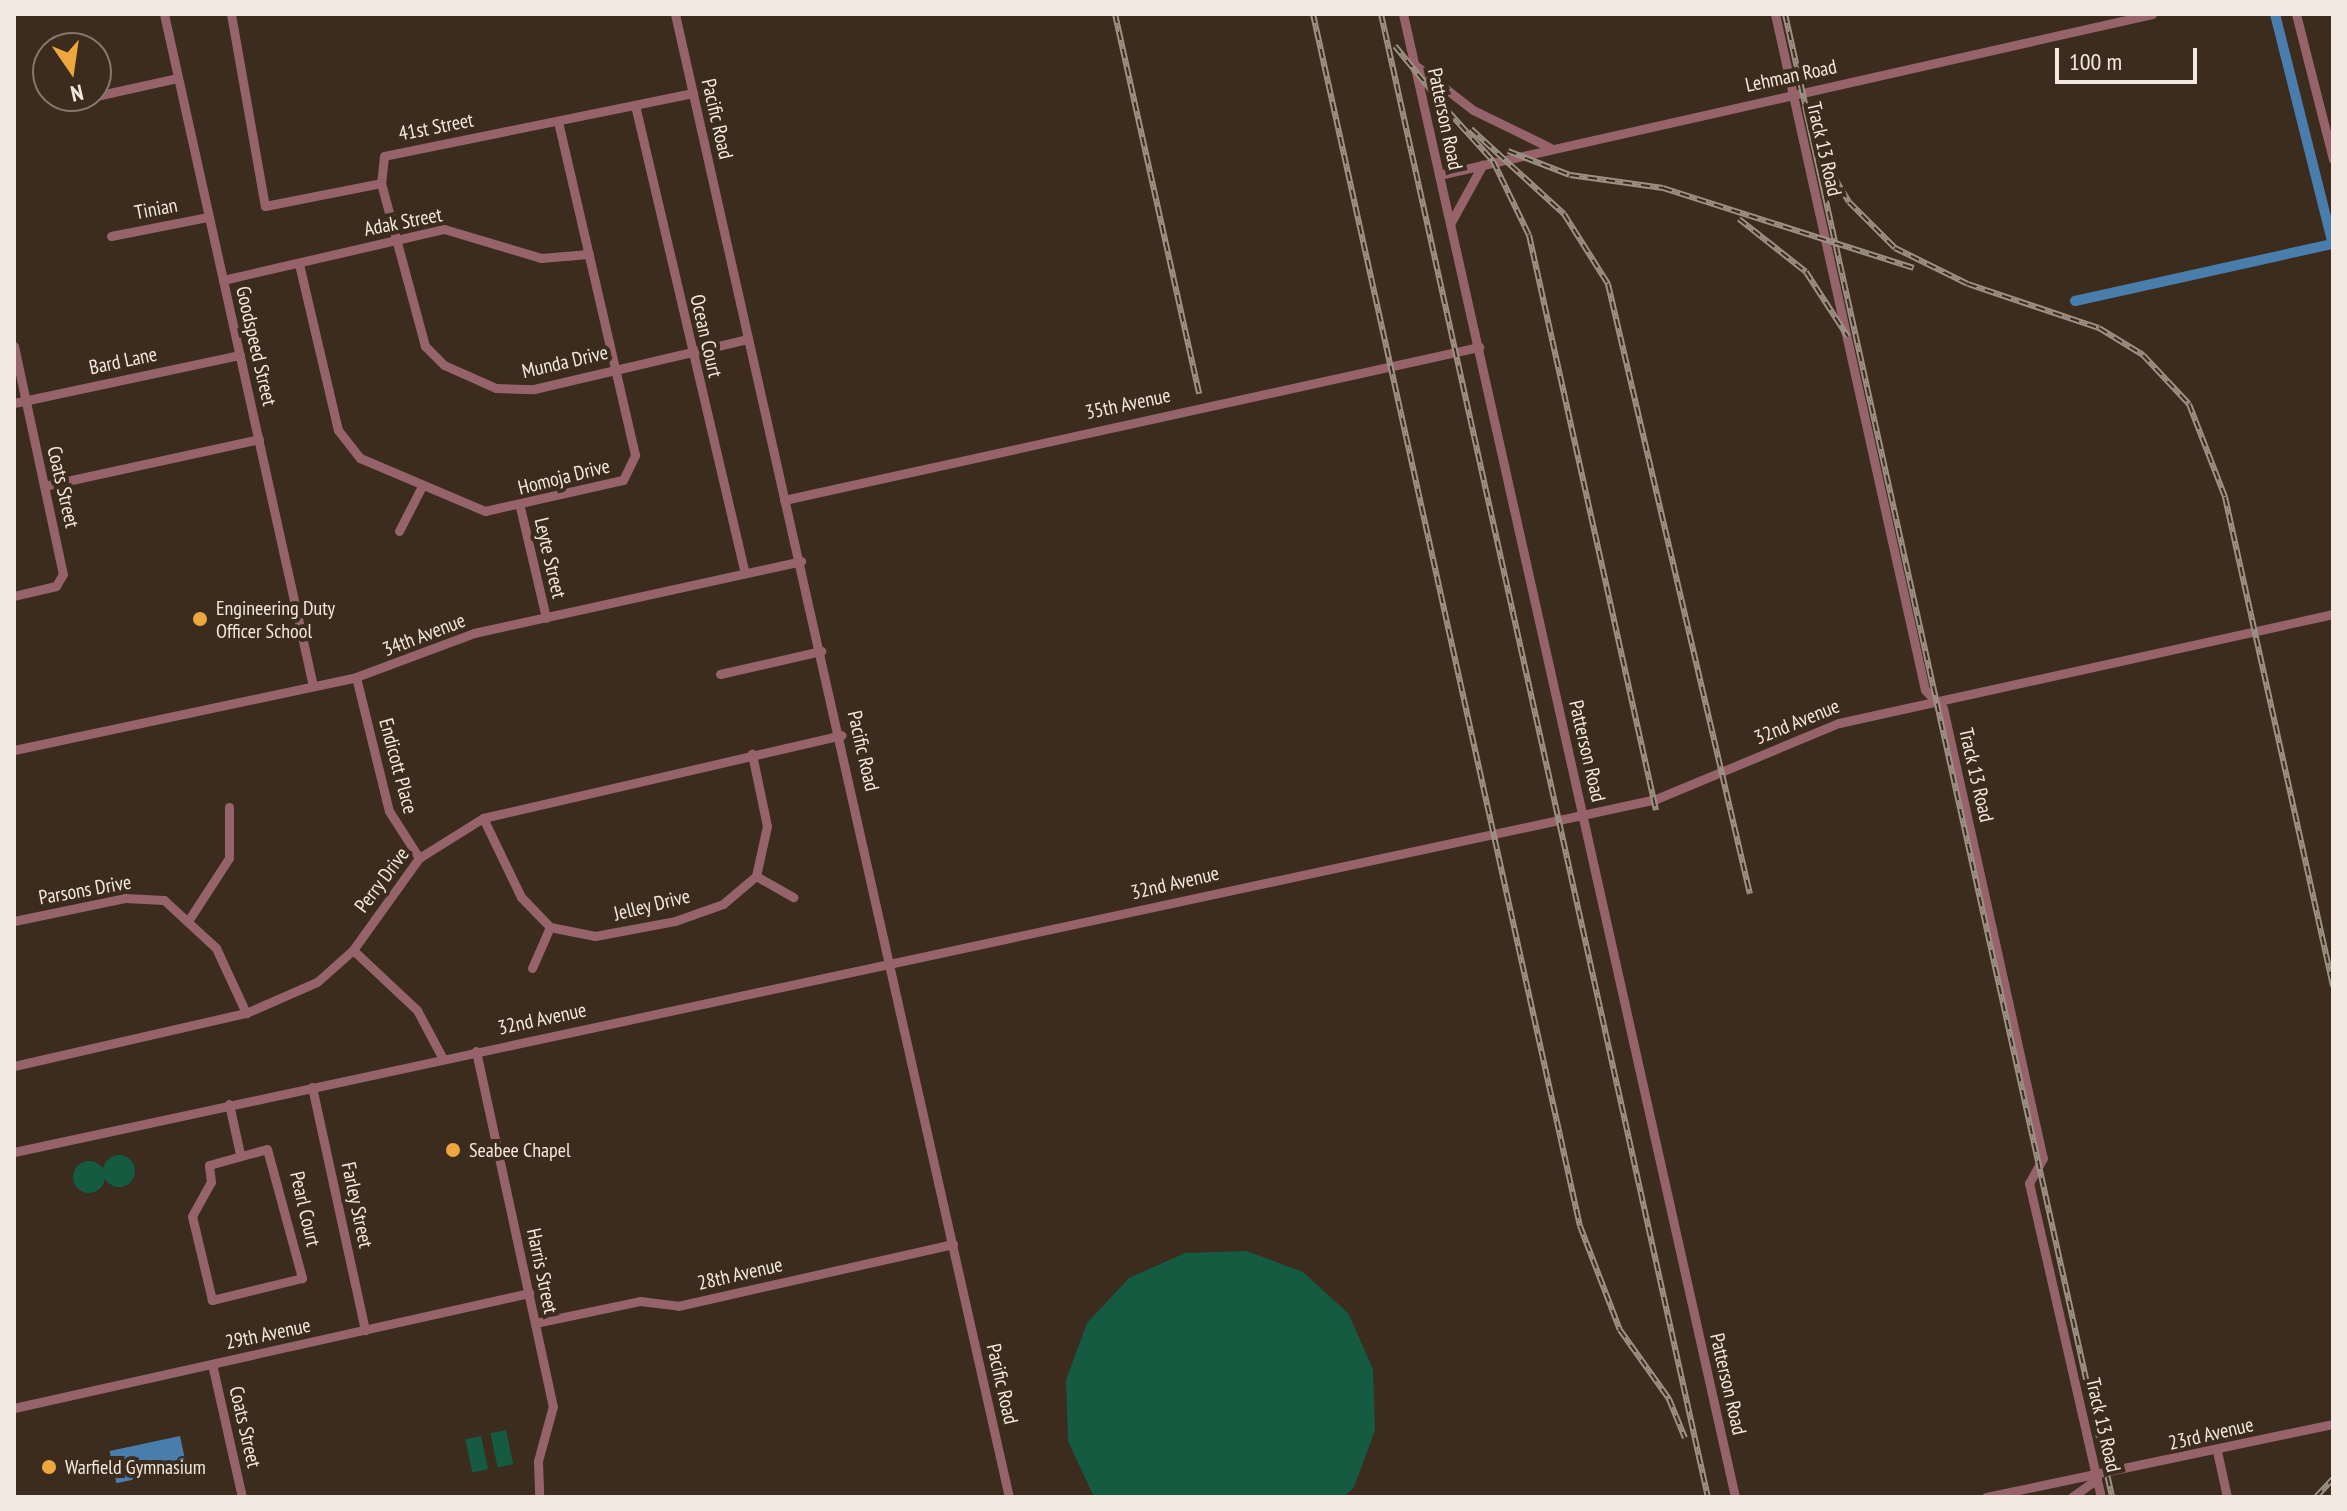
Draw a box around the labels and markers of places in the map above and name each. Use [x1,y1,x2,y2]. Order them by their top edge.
place label: Engineering Duty Officer School [216,596,335,643]
marker: Engineering Duty Officer School [191,610,209,628]
place label: Seabee Chapel [469,1138,571,1162]
marker: Seabee Chapel [444,1141,462,1159]
place label: Warfield Gymnasium [65,1455,206,1479]
marker: Warfield Gymnasium [40,1458,58,1476]

